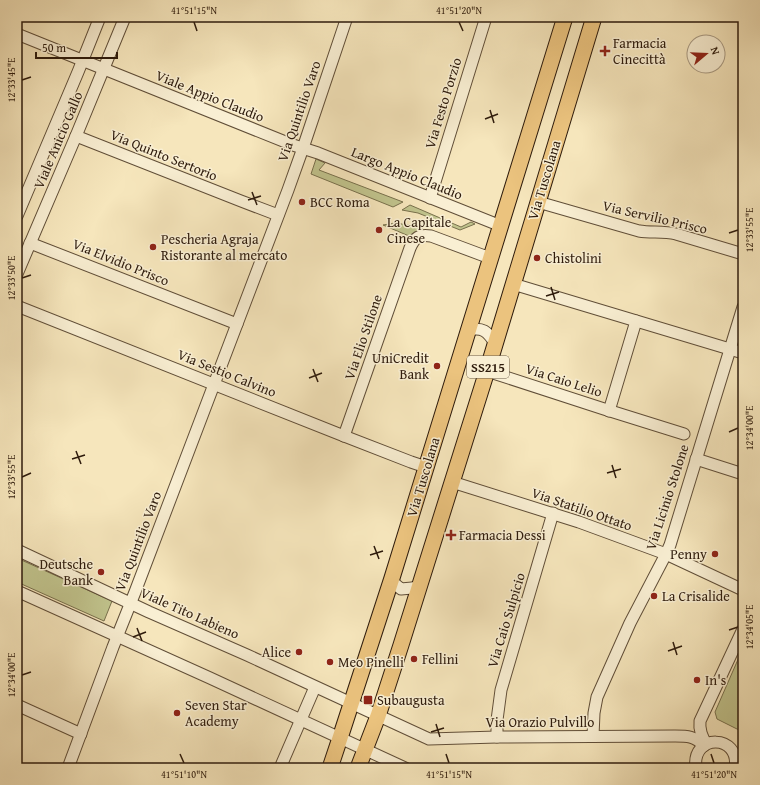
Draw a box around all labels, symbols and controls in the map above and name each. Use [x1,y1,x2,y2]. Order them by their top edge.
text: 41°51'15"N [171,3,217,18]
text: 41°51'20"N [436,3,482,18]
place label: Farmacia Cinecittà [613,33,667,69]
scale bar [36,34,117,60]
north arrow [686,34,726,74]
text: 50 m [42,39,66,56]
text: N [707,45,724,57]
marker: Farmacia Cinecittà [600,46,610,56]
street label: Via Festo Porzio [420,55,466,151]
text: 12°33'45"E [4,58,19,102]
street label: Via Quintilio Varo [272,58,326,164]
street label: Viale Appio Claudio [153,65,267,127]
street label: Viale Anicio Gallo [29,88,87,192]
street label: Via Quinto Sertorio [107,124,221,186]
street label: Via Tuscolana [522,137,566,222]
street label: Largo Appio Claudio [348,142,466,204]
place label: BCC Roma [310,192,370,212]
street label: Via Servilio Prisco [601,195,709,239]
marker: BCC Roma [297,197,307,207]
text: 12°33'55"E [742,208,757,252]
place label: La Capitale Cinese [387,212,452,248]
marker: La Capitale Cinese [374,225,384,235]
place label: Pescheria Agraja Ristorante al mercato [161,229,287,265]
street label: Via Elvidio Prisco [70,234,172,290]
marker: Pescheria Agraja Ristorante al mercato [148,242,158,252]
place label: Chistolini [545,248,602,268]
marker: Chistolini [532,253,542,263]
text: 12°33'50"E [4,256,19,300]
street label: Via Elio Stilone [339,291,387,382]
street label: Via Sestio Calvino [175,344,279,402]
place label: UniCredit Bank [372,348,430,384]
road number: SS215 [467,356,509,378]
street label: Via Caio Lelio [523,358,605,402]
marker: UniCredit Bank [432,361,442,371]
text: 12°34'00"E [742,406,757,450]
street label: Via Tuscolana [401,434,445,519]
street label: Via Licinio Stolone [640,441,694,552]
text: 12°33'55"E [4,455,19,499]
street label: Via Statilio Ottato [529,482,635,536]
street label: Via Quintilio Varo [110,488,166,594]
place label: Farmacia Dessi [459,525,546,545]
marker: Farmacia Dessi [446,530,456,540]
place label: Penny [670,544,707,564]
marker: Penny [710,549,720,559]
place label: Deutsche Bank [39,554,94,590]
marker: Deutsche Bank [96,567,106,577]
street label: Via Caio Sulpicio [482,570,530,670]
street label: Viale Tito Labieno [137,582,243,644]
place label: La Crisalide [662,586,730,606]
marker: La Crisalide [649,591,659,601]
text: 12°34'05"E [742,605,757,649]
place label: Alice [262,642,291,662]
marker: Alice [294,647,304,657]
place label: Fellini [422,649,459,669]
place label: Meo Pinelli [338,652,404,672]
text: 12°34'00"E [4,653,19,697]
marker: Fellini [409,654,419,664]
marker: Meo Pinelli [325,657,335,667]
place label: In's [705,670,726,690]
marker: In's [692,675,702,685]
place label: Subaugusta [377,690,445,710]
marker: Subaugusta [362,694,374,706]
place label: Seven Star Academy [185,695,247,731]
marker: Seven Star Academy [172,708,182,718]
street label: Via Orazio Pulvillo [486,712,594,732]
text: 41°51'10"N [161,767,207,782]
text: 41°51'15"N [426,767,472,782]
text: 41°51'20"N [691,767,737,782]

